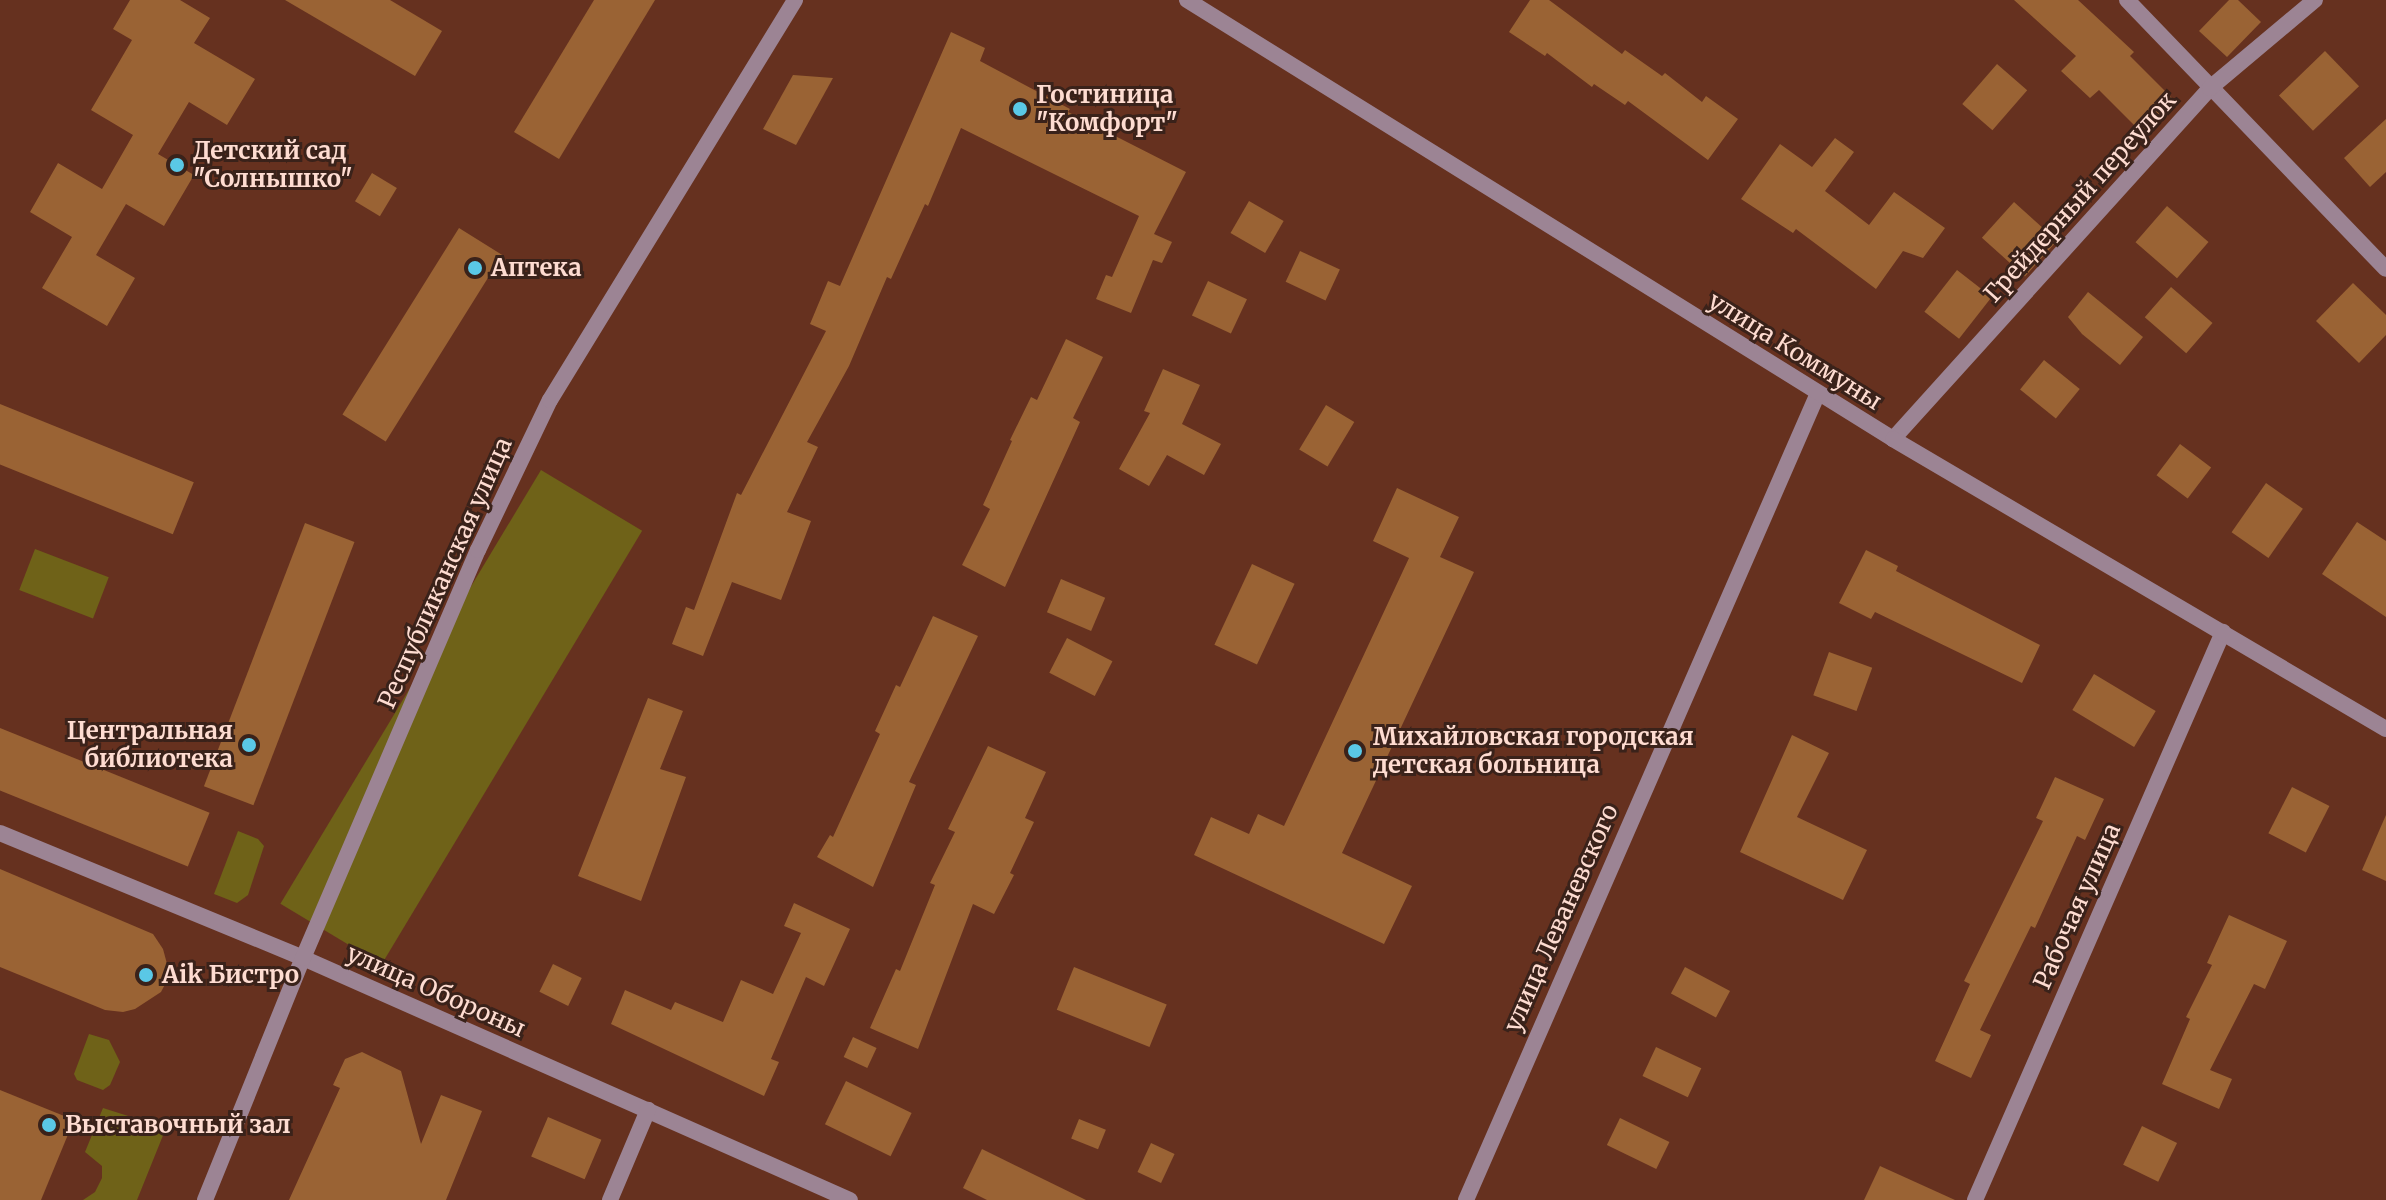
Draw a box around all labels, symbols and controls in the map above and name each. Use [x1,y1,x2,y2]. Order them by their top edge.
place label: Гостиница "Комфорт" [1036,81,1178,137]
street label: Грейдерный переулок [1978,86,2182,308]
marker: Гостиница "Комфорт" [1011,100,1029,118]
place label: Детский сад "Солнышко" [193,137,352,193]
marker: Детский сад "Солнышко" [168,156,186,174]
place label: Аптека [491,254,582,282]
marker: Аптека [466,259,484,277]
street label: улица Коммуны [1703,286,1887,416]
street label: Республиканская улица [372,433,518,713]
place label: Центральная библиотека [67,717,233,773]
place label: Михайловская городская детская больница [1373,723,1694,779]
marker: Центральная библиотека [240,736,258,754]
marker: Михайловская городская детская больница [1344,740,1366,762]
street label: улица Леваневского [1498,800,1624,1036]
street label: Рабочая улица [2028,819,2126,993]
street label: улица Обороны [342,939,530,1043]
place label: Aik Бистро [162,961,299,989]
marker: Aik Бистро [137,966,155,984]
place label: Выставочный зал [65,1111,291,1139]
marker: Выставочный зал [40,1116,58,1134]

